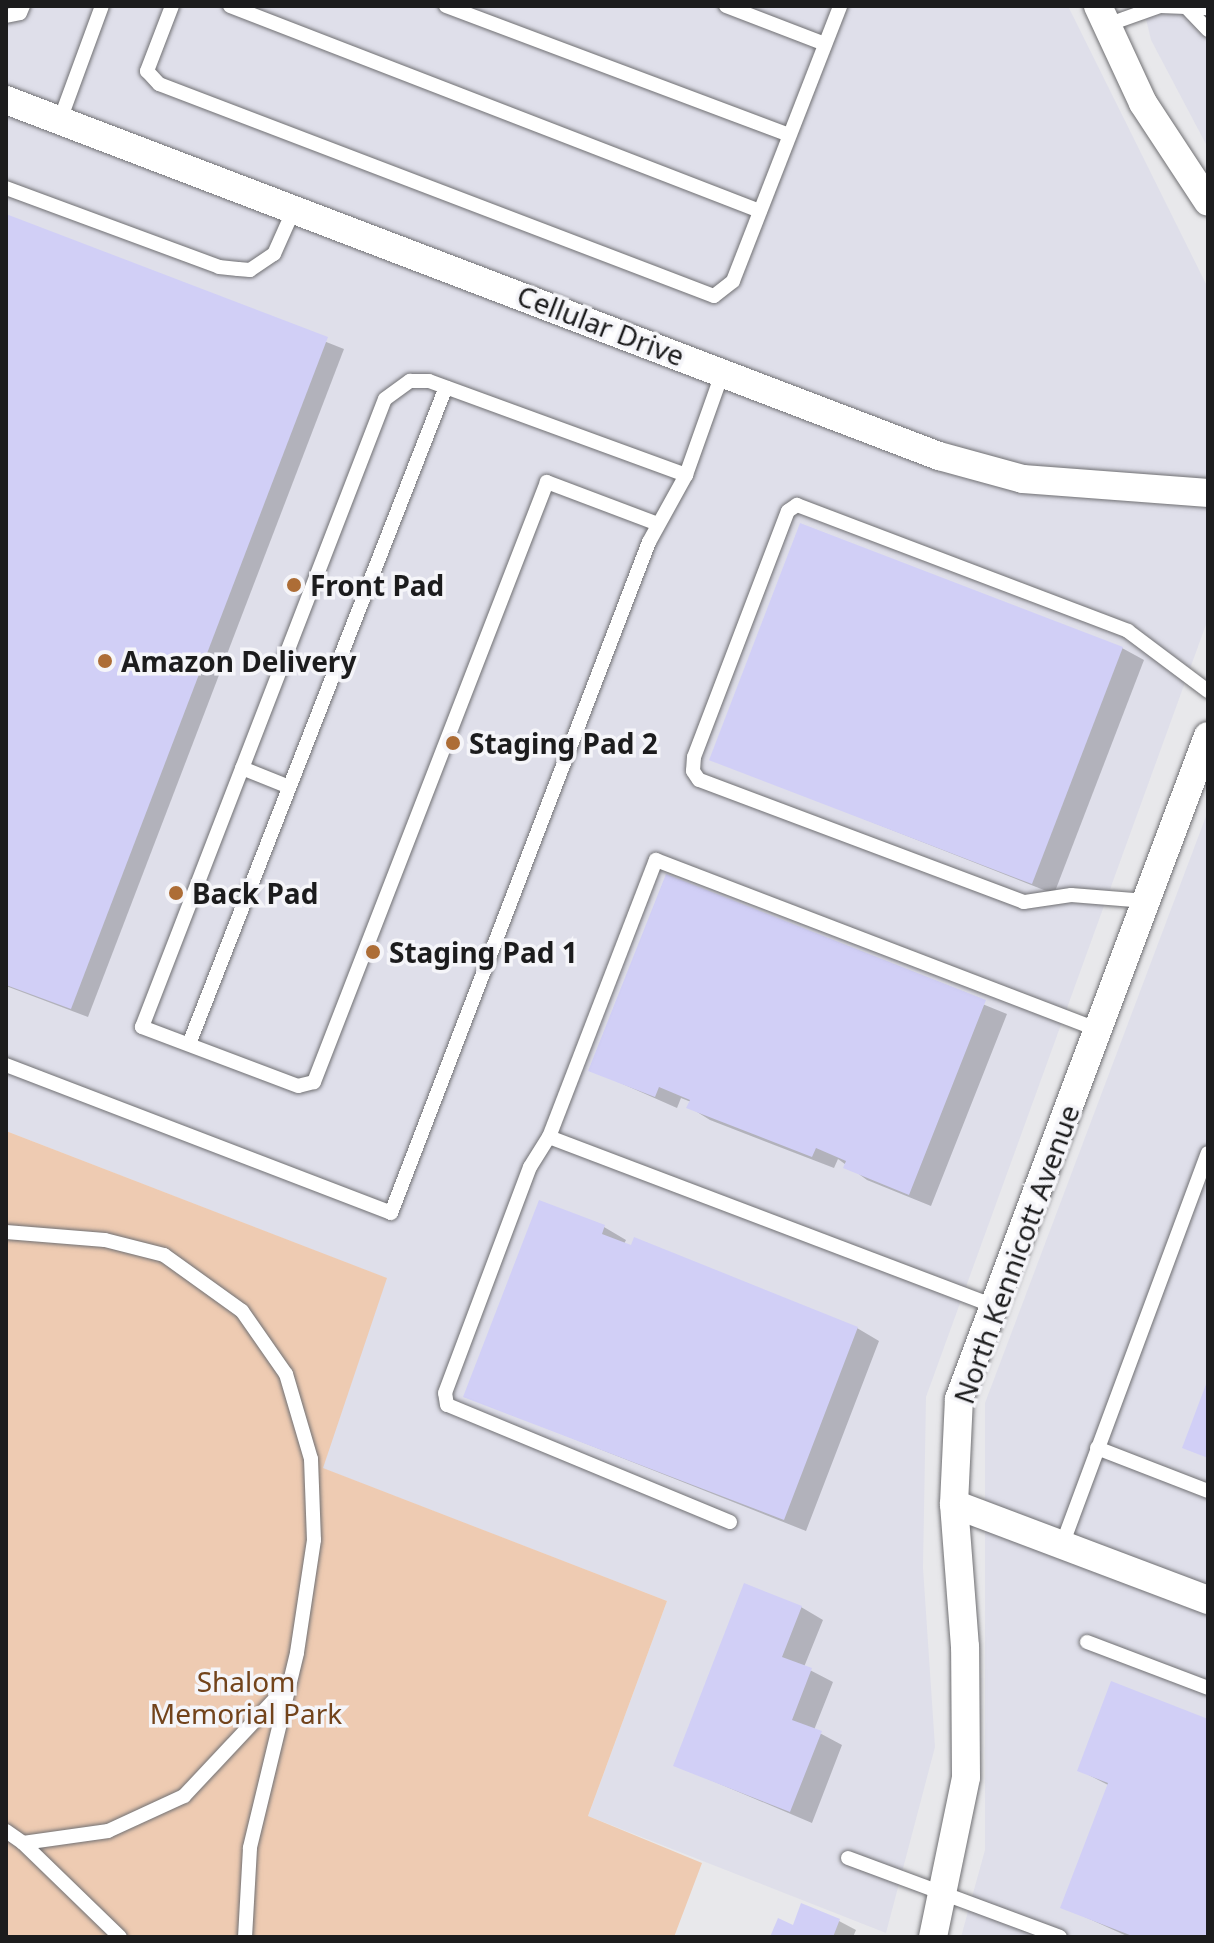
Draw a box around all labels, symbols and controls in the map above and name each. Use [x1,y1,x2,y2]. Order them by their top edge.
street label: Cellular Drive [513,278,689,372]
place label: Front Pad [310,568,444,602]
marker: Front Pad [285,576,303,594]
place label: Amazon Delivery [121,644,356,678]
marker: Amazon Delivery [96,652,114,670]
place label: Staging Pad 2 [469,726,658,760]
marker: Staging Pad 2 [444,734,462,752]
place label: Back Pad [192,876,318,910]
marker: Back Pad [167,884,185,902]
place label: Staging Pad 1 [389,935,578,969]
marker: Staging Pad 1 [364,943,382,961]
street label: North Kennicott Avenue [946,1100,1086,1408]
park label: Shalom Memorial Park [150,1664,342,1730]

